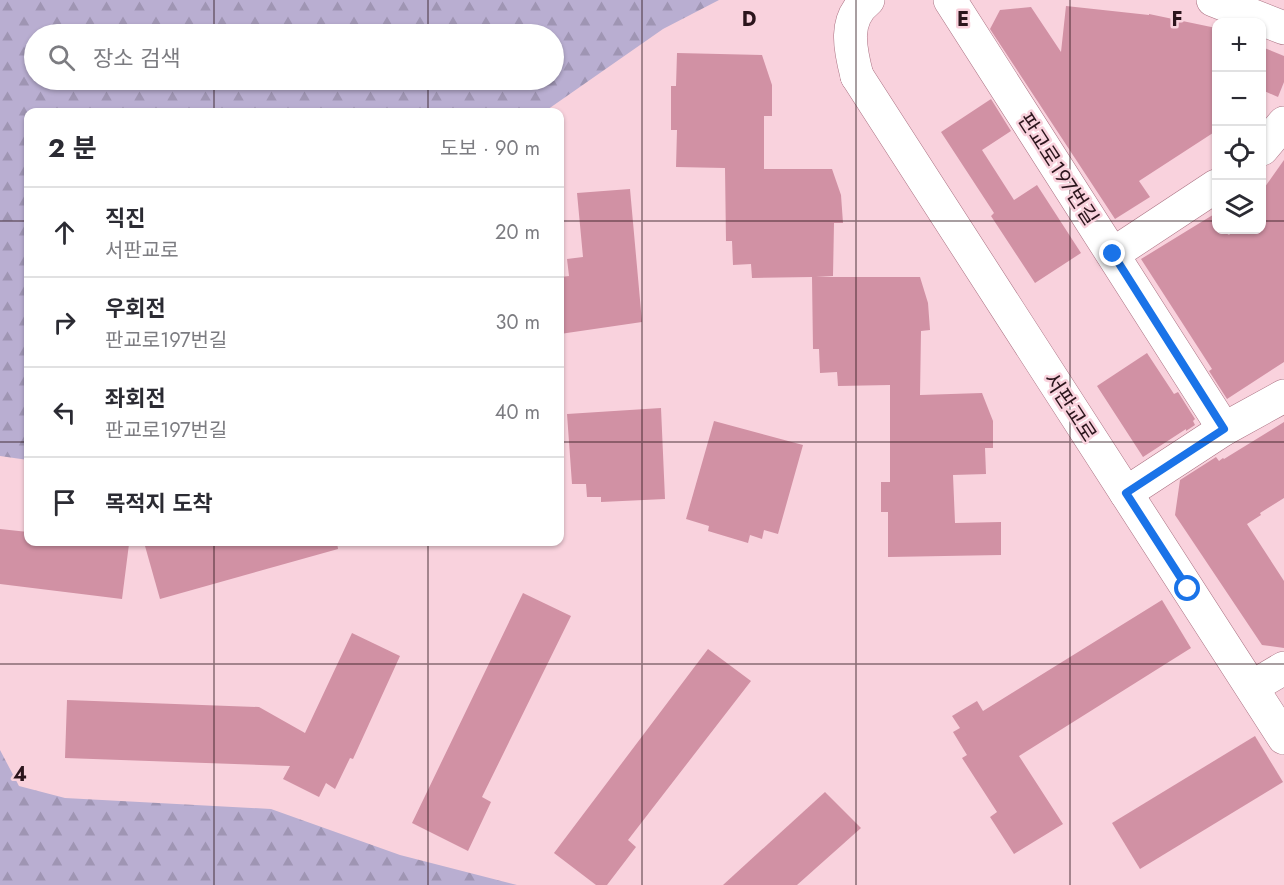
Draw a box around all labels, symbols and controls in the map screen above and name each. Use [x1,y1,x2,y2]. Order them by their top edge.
text: D [742,5,756,34]
text: E [957,5,969,34]
text: F [1171,5,1183,34]
map controls [1212,18,1266,234]
button: + [1212,18,1266,72]
search box [24,24,564,90]
icon: search [45,41,78,74]
text: 장소 검색 [93,42,181,74]
button: − [1212,72,1266,126]
street label: 판교로197번길 [1010,107,1106,231]
button: locate [1212,126,1266,180]
text: 2 분 [48,129,97,167]
text: 도보 · 90 m [440,134,540,163]
button: layers [1212,180,1266,234]
text: 직진 [105,202,145,234]
icon: ahead [48,216,81,249]
text: 20 m [495,218,540,247]
text: 서판교로 [105,236,179,265]
route end [1099,240,1125,266]
text: 우회전 [105,292,166,324]
icon: right [48,306,81,339]
text: 30 m [495,308,540,337]
text: 판교로197번길 [105,326,227,355]
street label: 서판교로 [1036,366,1104,448]
text: 좌회전 [105,382,166,414]
icon: left [48,396,81,429]
text: 40 m [495,398,540,427]
text: 판교로197번길 [105,416,227,445]
icon: arrive [48,486,81,519]
text: 목적지 도착 [105,487,213,519]
route start [1174,575,1200,601]
text: 4 [13,760,27,789]

